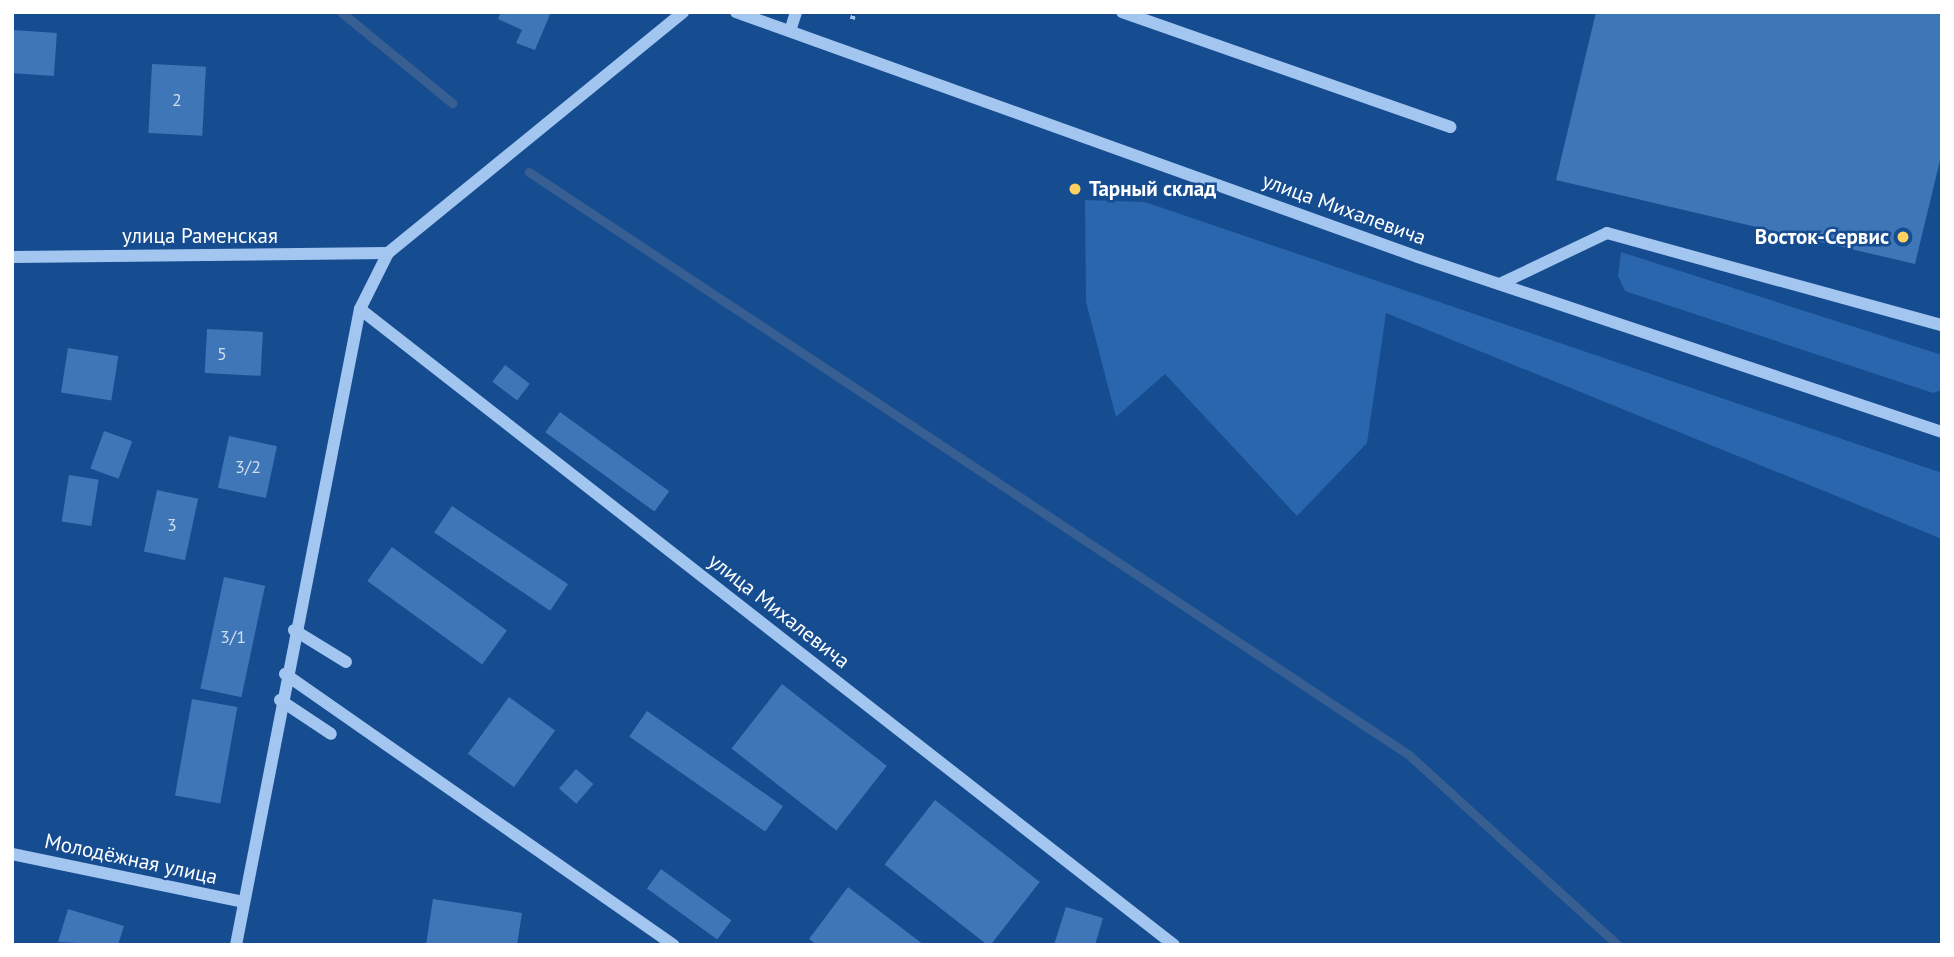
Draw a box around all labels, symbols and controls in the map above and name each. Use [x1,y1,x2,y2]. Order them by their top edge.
house number: 2 [172,89,182,111]
street label: улица Михалевича [1259,168,1429,250]
place label: Тарный склад [1089,176,1216,202]
marker: Тарный склад [1067,181,1083,197]
street label: улица Раменская [122,223,278,249]
place label: Восток-Сервис [1755,224,1889,250]
marker: Восток-Сервис [1895,229,1911,245]
house number: 5 [217,343,227,365]
house number: 3/2 [235,456,261,478]
house number: 3 [167,514,177,536]
street label: улица Михалевича [703,548,855,674]
house number: 3/1 [220,626,246,648]
street label: Молодёжная улица [42,828,220,890]

